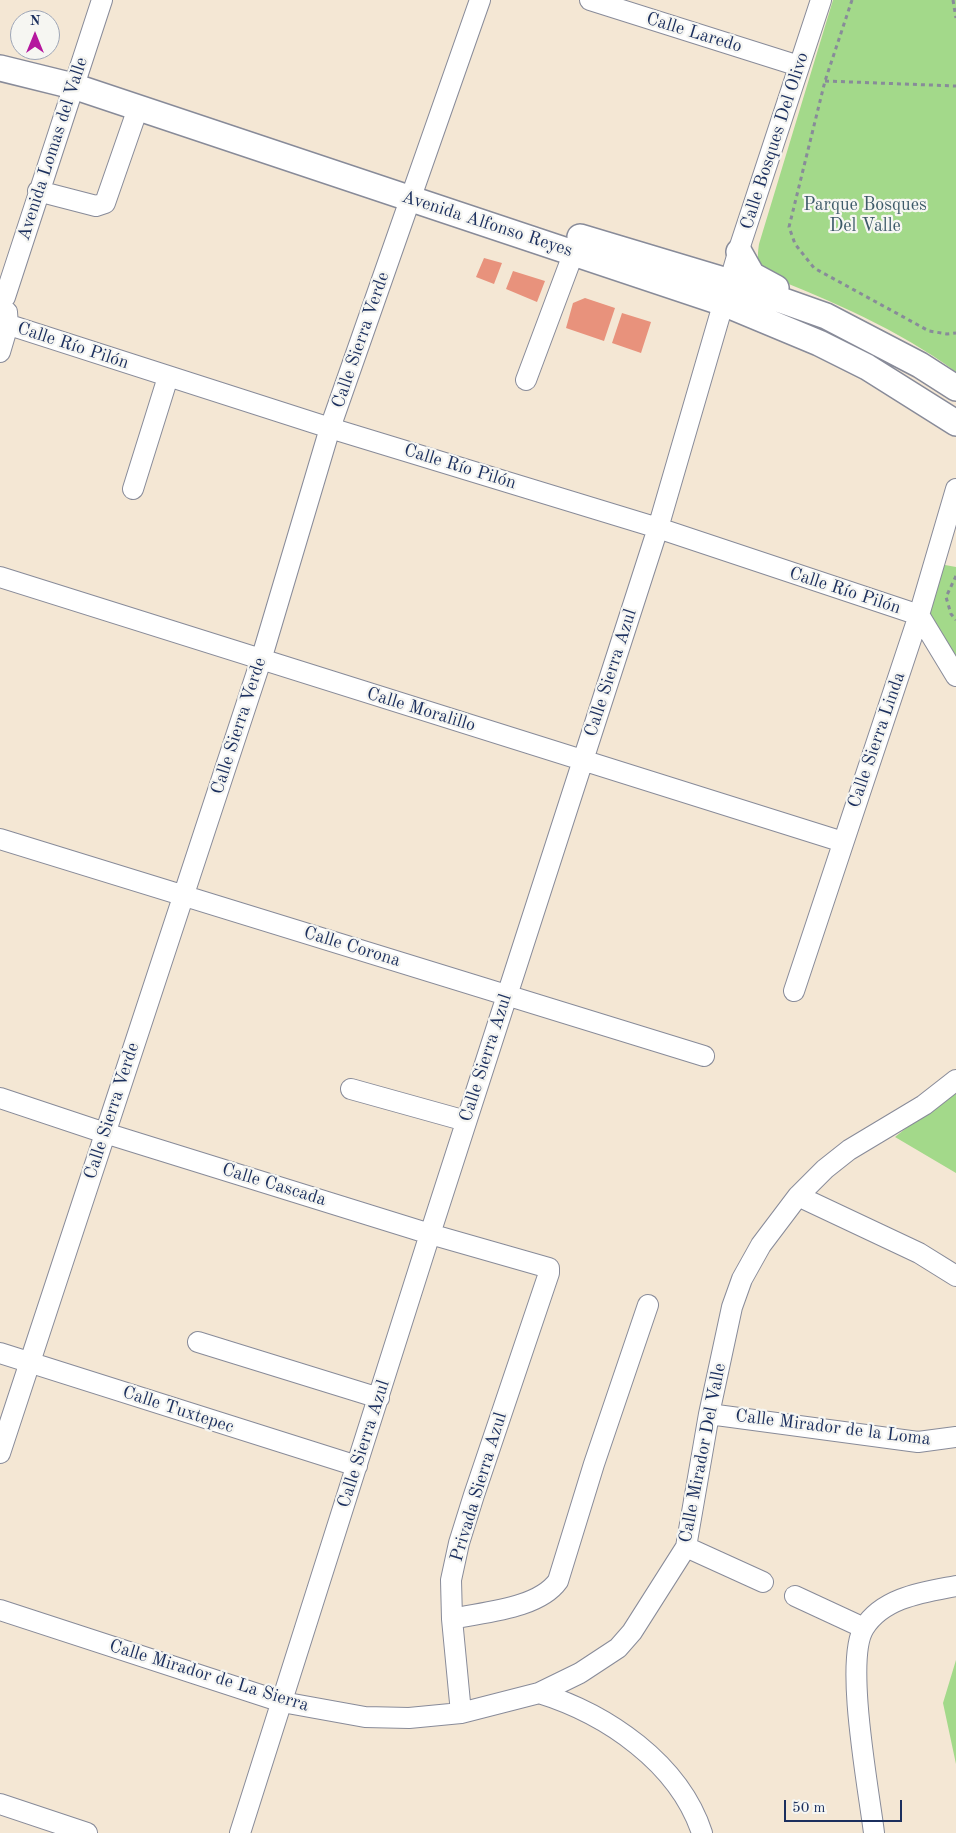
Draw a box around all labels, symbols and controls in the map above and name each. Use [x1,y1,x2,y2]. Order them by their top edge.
street label: Calle Laredo [644,8,744,58]
north arrow [10,10,60,60]
text: N [30,14,40,28]
street label: Calle Bosques Del Olivo [736,50,814,232]
street label: Avenida Lomas del Valle [13,55,93,243]
street label: Avenida Alfonso Reyes [399,186,575,262]
park label: Parque Bosques Del Valle [803,194,927,236]
street label: Calle Sierra Verde [328,269,394,411]
street label: Calle Río Pilón [14,318,132,374]
street label: Calle Río Pilón [401,440,519,494]
street label: Calle Río Pilón [786,563,904,619]
street label: Calle Sierra Azul [580,606,642,740]
street label: Calle Sierra Verde [207,655,271,797]
street label: Calle Sierra Linda [844,669,910,811]
street label: Calle Moralillo [364,683,478,737]
street label: Calle Corona [301,922,403,972]
street label: Calle Sierra Azul [455,991,517,1125]
street label: Calle Sierra Verde [80,1040,144,1182]
street label: Calle Cascada [219,1159,329,1211]
street label: Calle Mirador Del Valle [675,1361,731,1545]
street label: Calle Sierra Azul [333,1377,395,1511]
street label: Calle Tuxtepec [120,1382,236,1438]
street label: Calle Mirador de la Loma [734,1405,932,1451]
street label: Privada Sierra Azul [446,1410,512,1564]
street label: Calle Mirador de La Sierra [107,1635,311,1717]
scale bar [786,1790,904,1822]
text: 50 m [792,1801,826,1816]

